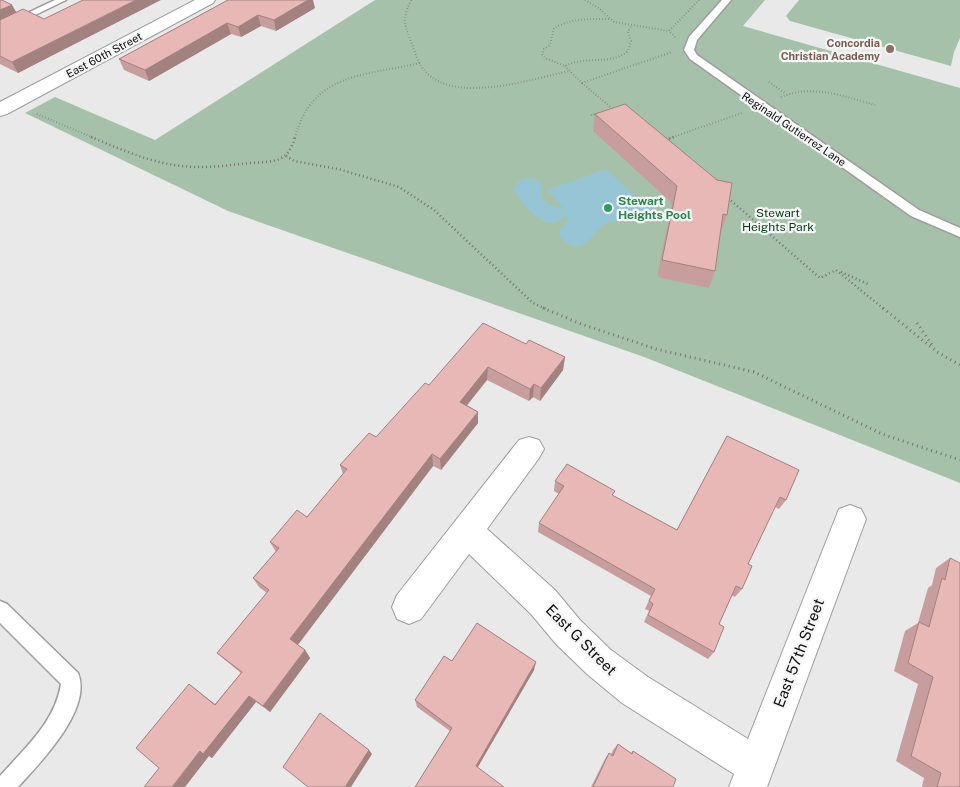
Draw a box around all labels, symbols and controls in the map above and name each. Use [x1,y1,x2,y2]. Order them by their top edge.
street label: East 60th Street [64,30,144,80]
place label: Concordia Christian Academy [781,37,881,62]
marker: Concordia Christian Academy [884,43,896,55]
street label: Reginald Gutierrez Lane [740,90,848,168]
place label: Stewart Heights Pool [618,194,691,222]
marker: Stewart Heights Pool [602,202,614,214]
park label: Stewart Heights Park [742,206,814,234]
street label: East 57th Street [770,596,827,709]
street label: East G Street [543,601,620,679]

